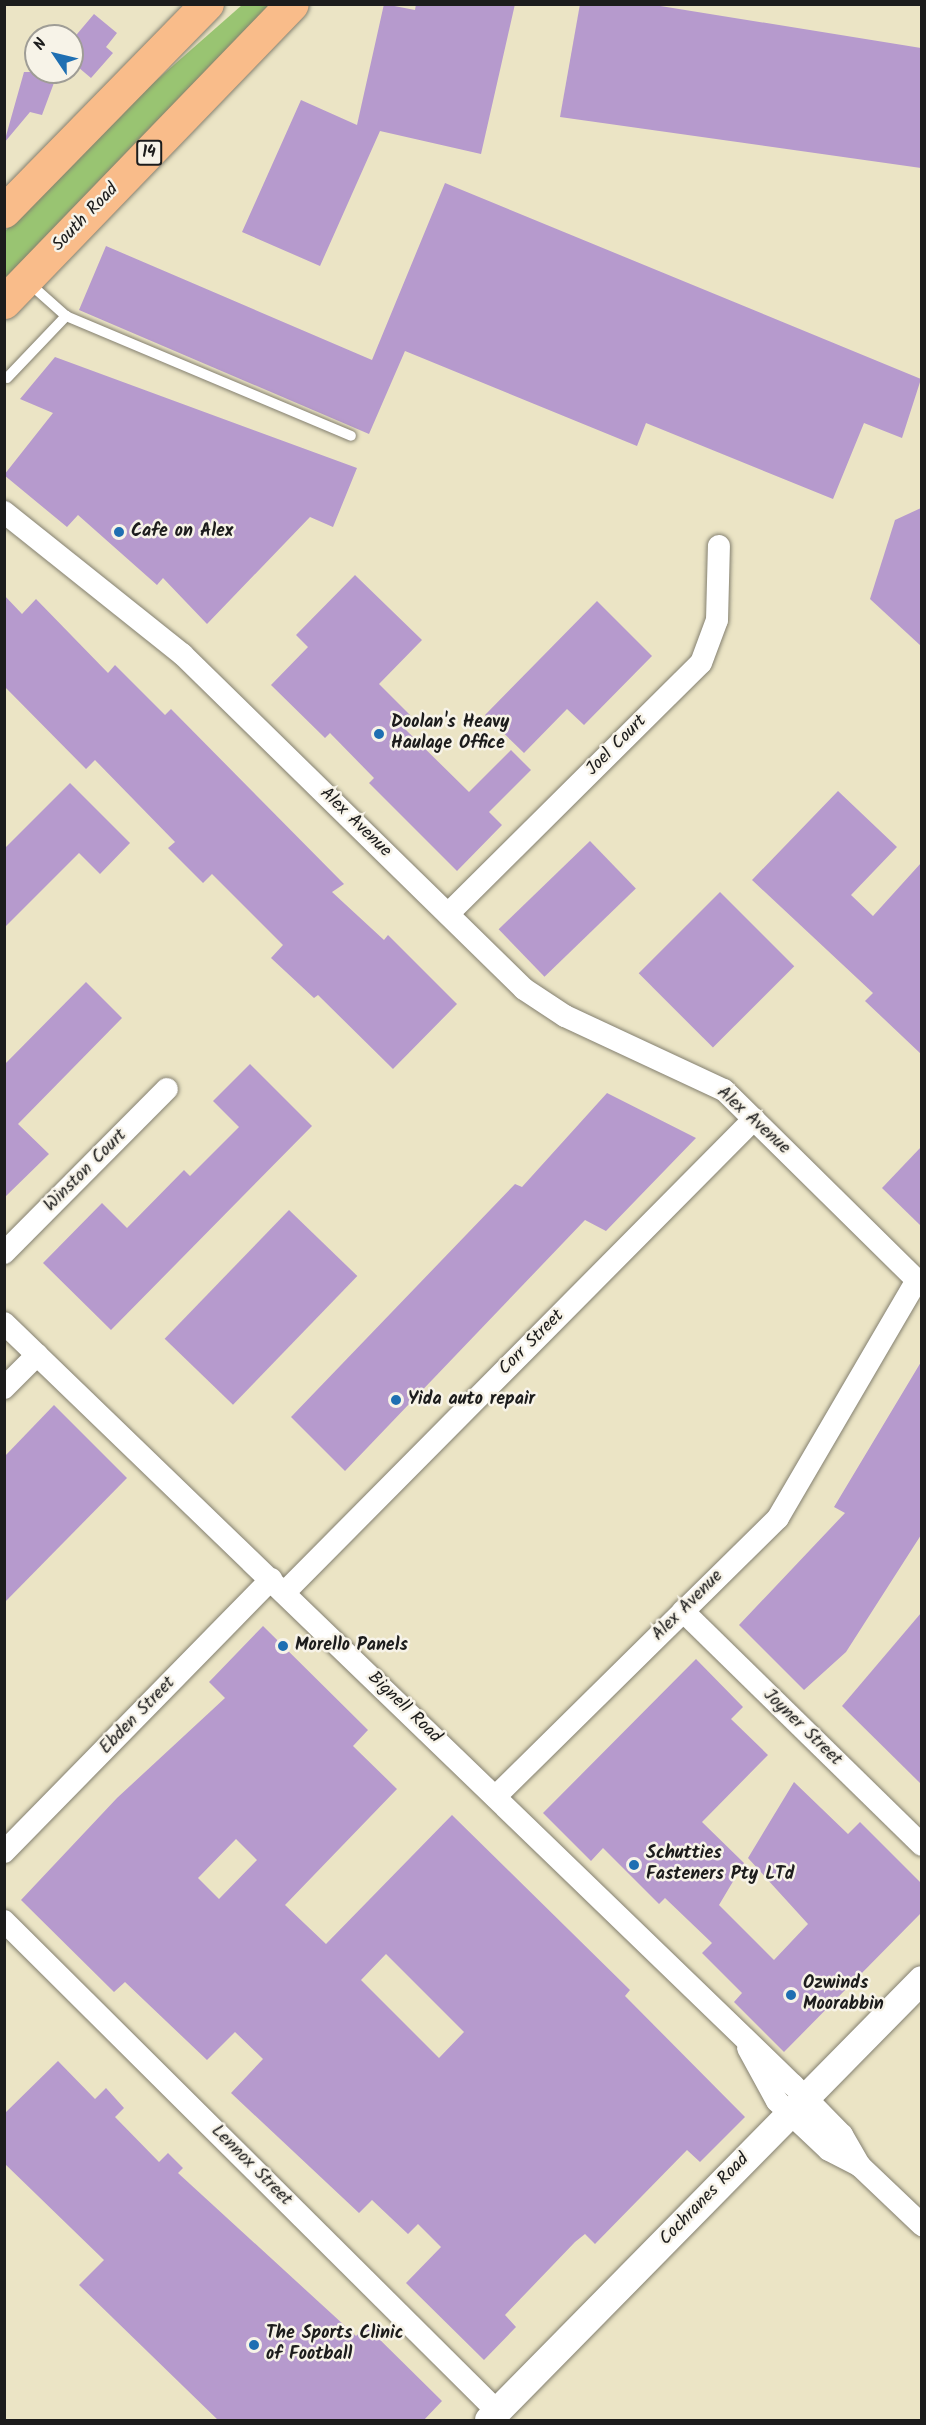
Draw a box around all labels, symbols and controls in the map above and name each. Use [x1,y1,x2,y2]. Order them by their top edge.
north arrow [24,24,84,84]
text: N [27,33,54,56]
road number: 14 [136,140,162,166]
street label: South Road [48,179,124,257]
place label: Cafe on Alex [131,521,233,543]
marker: Cafe on Alex [112,525,126,539]
street label: Joel Court [582,711,652,781]
place label: Doolan's Heavy Haulage Office [391,713,509,756]
marker: Doolan's Heavy Haulage Office [372,727,386,741]
street label: Alex Avenue [315,784,395,862]
street label: Alex Avenue [712,1082,794,1160]
street label: Winston Court [40,1125,132,1217]
street label: Corr Street [495,1306,569,1380]
place label: Yida auto repair [408,1389,535,1411]
marker: Yida auto repair [389,1393,403,1407]
street label: Alex Avenue [648,1566,728,1646]
place label: Morello Panels [295,1635,408,1657]
marker: Morello Panels [276,1639,290,1653]
street label: Bignell Road [363,1668,445,1748]
street label: Ebden Street [96,1673,180,1759]
street label: Joyner Street [758,1685,846,1771]
place label: Schutties Fasteners Pty LTd [646,1844,794,1886]
marker: Schutties Fasteners Pty LTd [627,1858,641,1872]
place label: Ozwinds Moorabbin [803,1974,884,2016]
marker: Ozwinds Moorabbin [784,1988,798,2002]
street label: Lennox Street [206,2121,296,2211]
street label: Cochranes Road [656,2149,754,2251]
place label: The Sports Clinic of Football [266,2324,403,2366]
marker: The Sports Clinic of Football [247,2338,261,2352]

